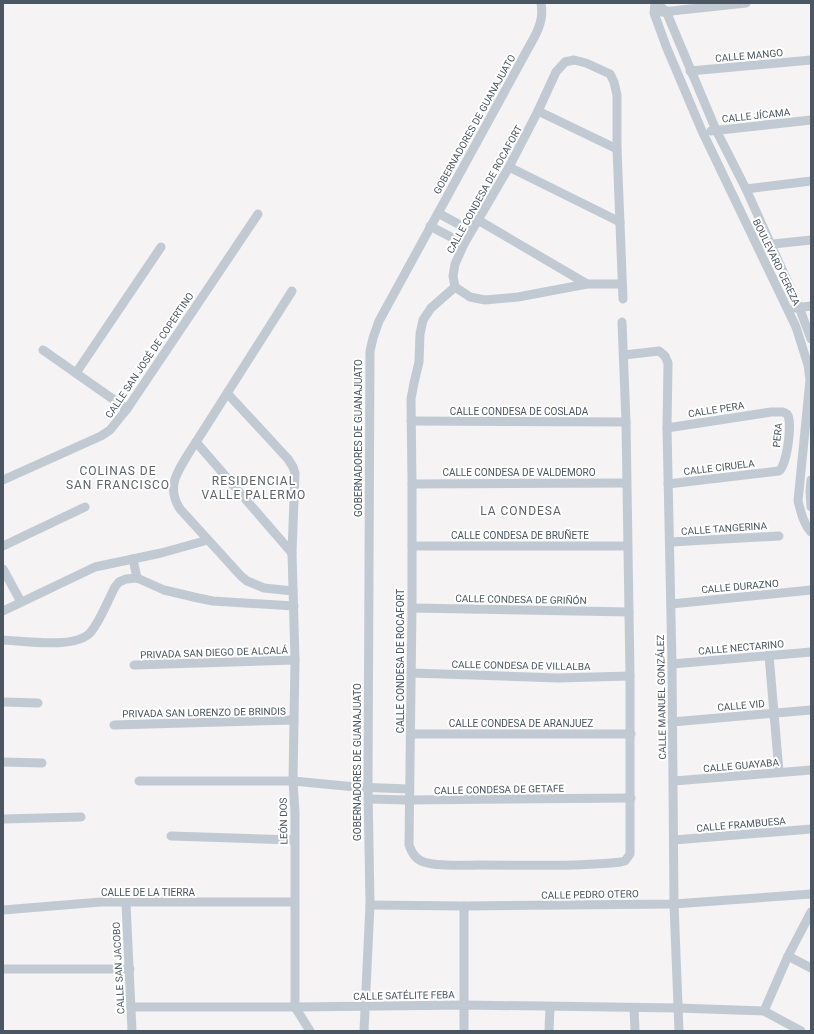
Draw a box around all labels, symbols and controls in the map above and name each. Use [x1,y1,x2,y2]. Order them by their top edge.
street label: CALLE MANGO [715,47,784,64]
street label: GOBERNADORES DE GUANAJUATO [431,52,518,196]
street label: CALLE JÍCAMA [721,105,791,125]
street label: CALLE CONDESA DE ROCAFORT [445,123,524,255]
street label: BOULEVARD CEREZA [751,217,803,308]
street label: CALLE SAN JOSÉ DE COPERTINO [102,290,196,420]
street label: GOBERNADORES DE GUANAJUATO [353,359,364,517]
street label: CALLE PERA [687,400,745,419]
street label: CALLE CONDESA DE COSLADA [450,406,589,417]
street label: PERA [771,422,784,448]
street label: CALLE CIRUELA [683,458,756,477]
district label: COLINAS DE SAN FRANCISCO [66,464,170,492]
street label: CALLE CONDESA DE VALDEMORO [442,467,596,478]
district label: RESIDENCIAL VALLE PALERMO [202,474,306,502]
district label: LA CONDESA [480,504,562,518]
street label: CALLE TANGERINA [681,520,768,537]
street label: CALLE CONDESA DE BRUÑETE [451,529,589,541]
street label: CALLE DURAZNO [701,578,779,595]
street label: CALLE CONDESA DE ROCAFORT [395,589,406,733]
street label: CALLE CONDESA DE GRIÑÓN [455,592,587,606]
street label: CALLE MANUEL GONZÁLEZ [654,634,668,760]
street label: CALLE NECTARINO [698,638,785,657]
street label: PRIVADA SAN DIEGO DE ALCALÁ [140,643,289,661]
street label: CALLE CONDESA DE VILLALBA [451,659,591,672]
street label: GOBERNADORES DE GUANAJUATO [352,683,363,841]
street label: CALLE VID [717,698,765,713]
street label: PRIVADA SAN LORENZO DE BRINDIS [122,706,286,719]
street label: CALLE CONDESA DE ARANJUEZ [449,718,593,729]
street label: CALLE GUAYABA [703,757,780,774]
street label: CALLE CONDESA DE GETAFE [434,783,565,796]
street label: LEÓN DOS [277,797,289,845]
street label: CALLE FRAMBUESA [696,815,787,834]
street label: CALLE DE LA TIERRA [101,887,196,898]
street label: CALLE PEDRO OTERO [541,888,639,901]
street label: CALLE SAN JACOBO [111,921,126,1014]
street label: CALLE SATÉLITE FEBA [353,988,455,1002]

